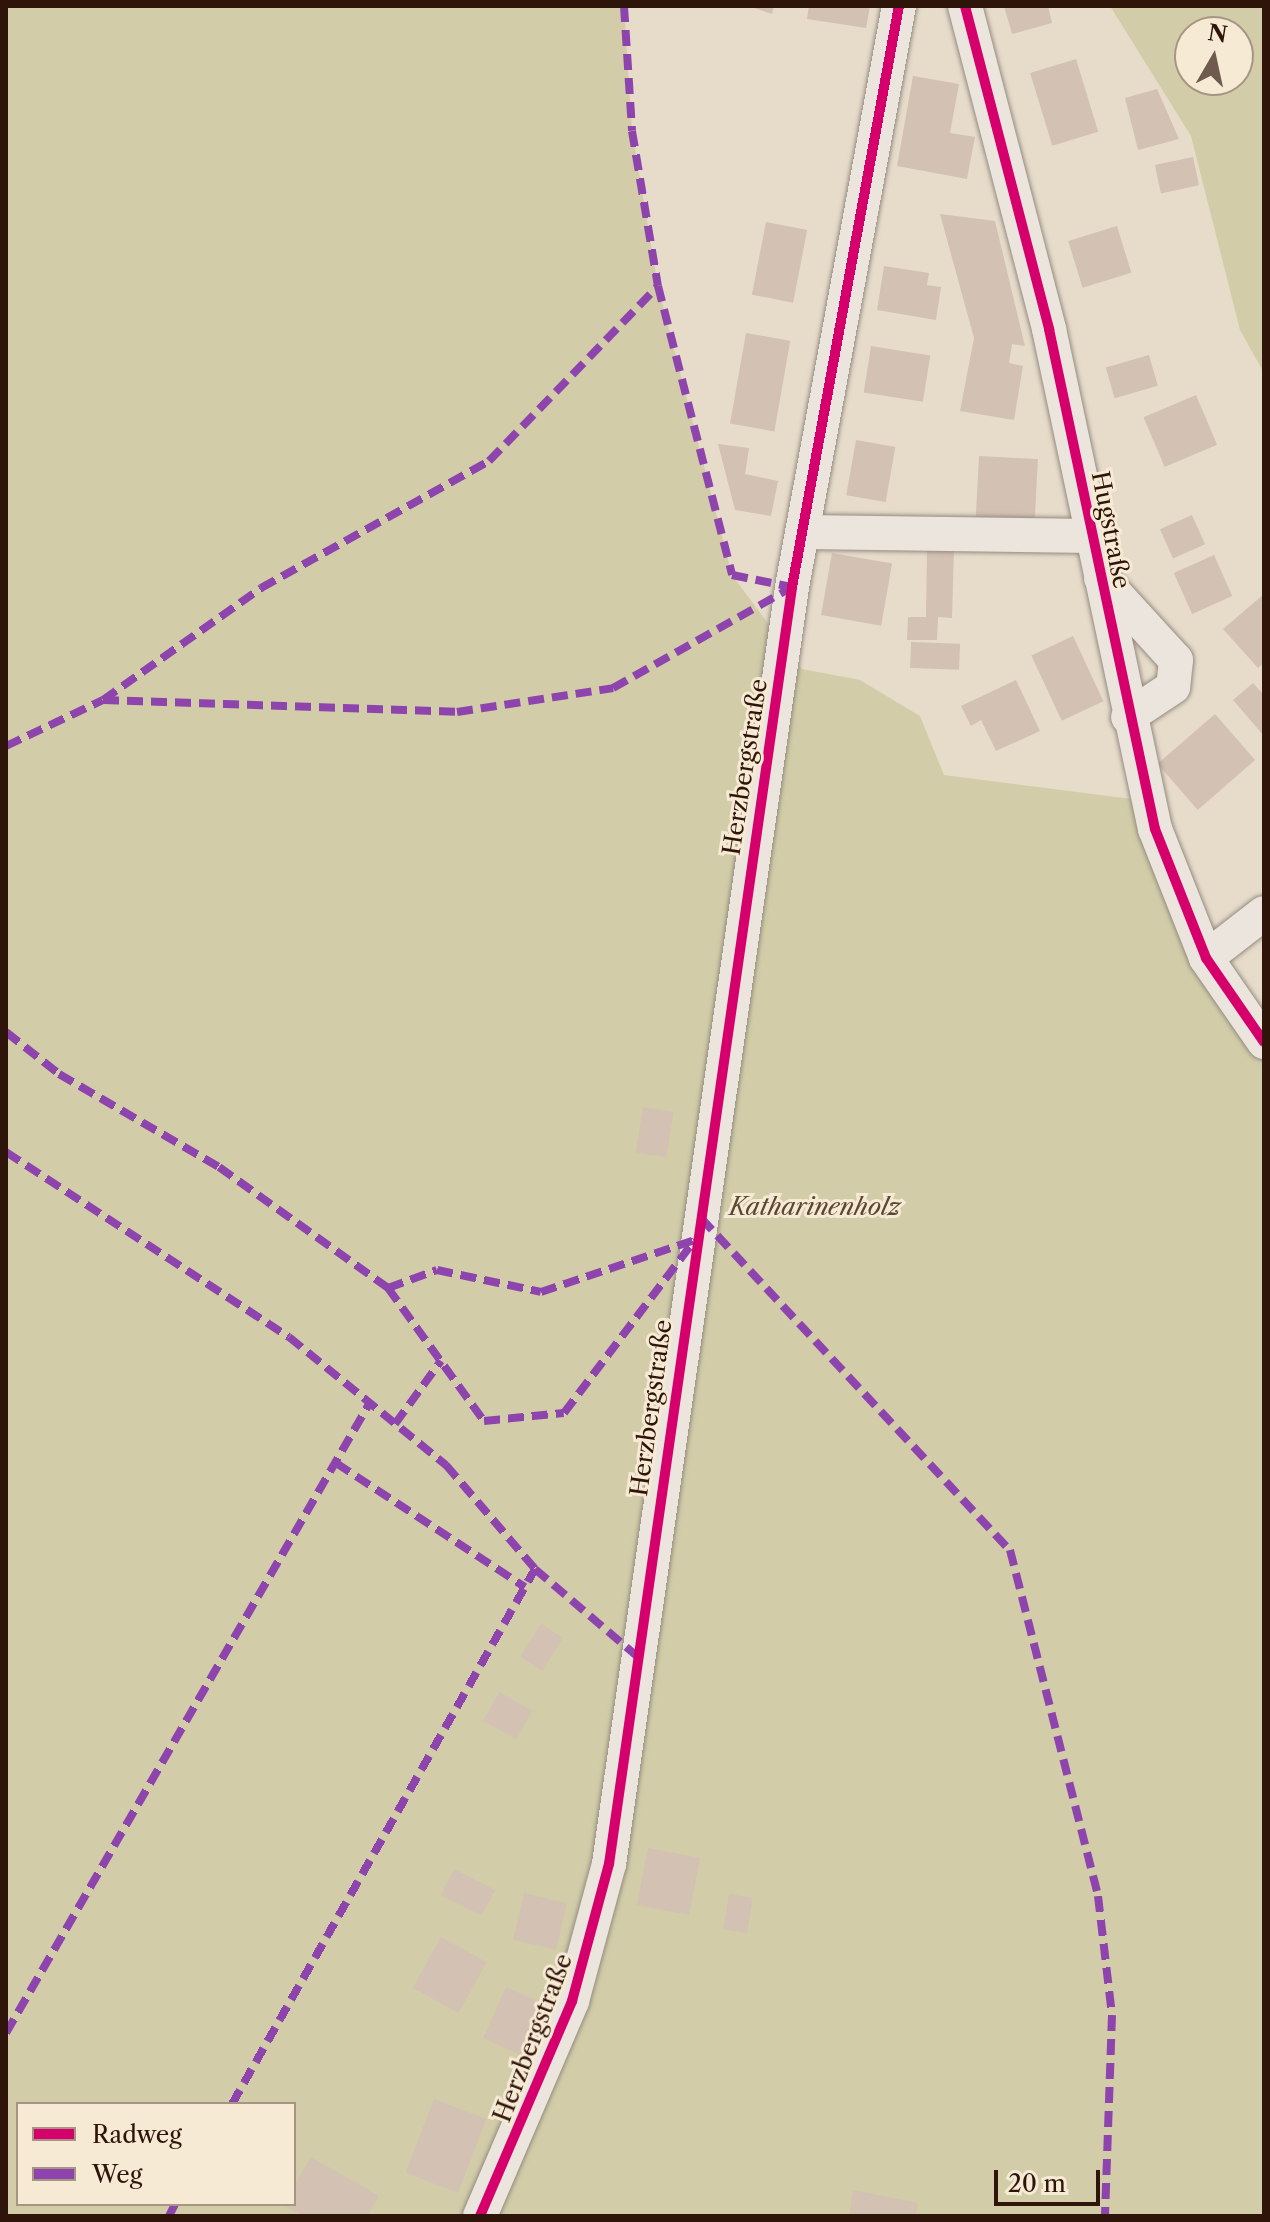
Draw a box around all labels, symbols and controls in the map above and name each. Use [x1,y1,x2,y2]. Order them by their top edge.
north arrow [1174,16,1254,96]
text: N [1206,19,1229,49]
street label: Hugstraße [1085,469,1137,591]
street label: Herzbergstraße [717,677,773,857]
park label: Katharinenholz [729,1193,901,1221]
street label: Herzbergstraße [624,1318,678,1498]
street label: Herzbergstraße [488,1950,578,2126]
legend [16,2102,296,2206]
text: Radweg [92,2120,182,2149]
scale bar [998,2154,1104,2204]
text: Weg [92,2160,142,2189]
text: 20 m [1008,2169,1066,2198]

